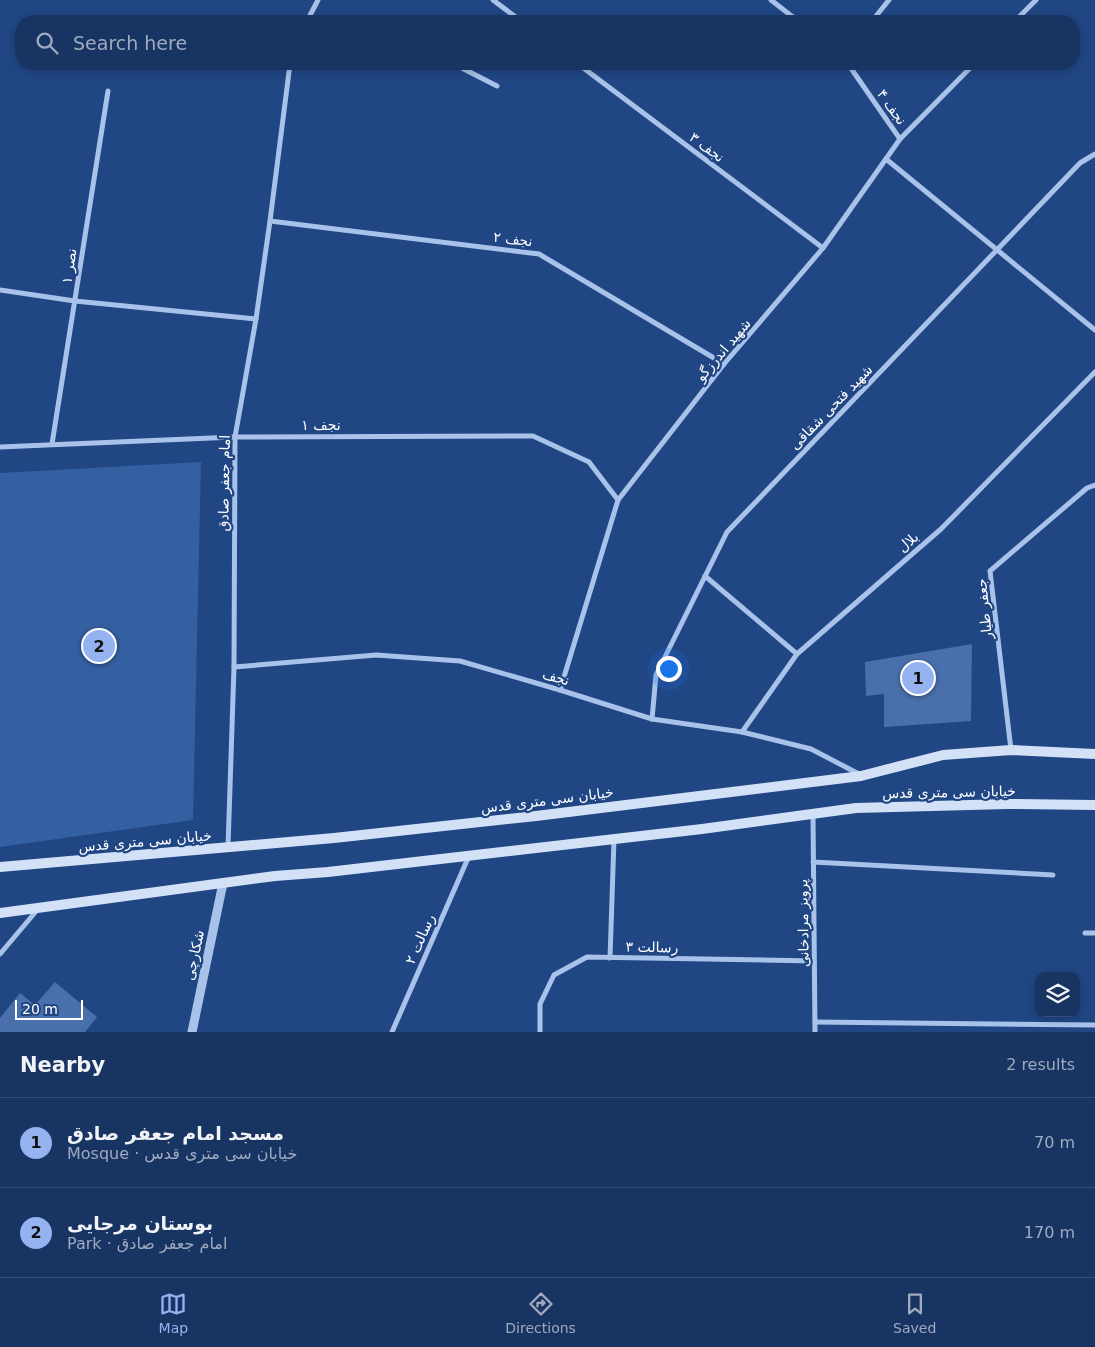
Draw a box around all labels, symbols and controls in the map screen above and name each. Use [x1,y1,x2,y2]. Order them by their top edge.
search box [15,15,1080,70]
icon: search [33,29,61,57]
text: Search here [73,32,187,54]
street label: نجف ۴ [874,86,910,128]
street label: نجف ۳ [686,129,728,165]
street label: نجف ۲ [492,229,534,249]
street label: نصر ۱ [58,247,81,285]
street label: شهید اندرزگو [692,315,755,386]
street label: شهید فتحی شقاقی [786,361,876,453]
street label: نجف ۱ [301,417,341,433]
street label: امام جعفر صادق [215,435,234,531]
street label: بلال [894,529,922,555]
street label: جعفر طیار [973,578,996,641]
pin: 2 [83,627,115,665]
your location [656,656,682,682]
pin: 1 [902,659,934,697]
street label: نجف [541,666,571,688]
street label: خیابان سی متری قدس [882,783,1016,802]
street label: خیابان سی متری قدس [480,784,615,817]
street label: خیابان سی متری قدس [78,827,212,856]
street label: پرویز مرادخانی [794,879,813,967]
street label: رسالت ۲ [402,912,439,967]
street label: شکارچی [181,928,208,982]
street label: رسالت ۳ [625,939,679,956]
map controls [1035,972,1080,1017]
button: layers [1035,972,1080,1017]
scale bar [15,997,82,1020]
text: 20 m [22,1001,58,1017]
text: Nearby [20,1053,105,1077]
text: 2 results [1006,1055,1075,1074]
text: مسجد امام جعفر صادق [67,1122,284,1144]
text: 1 [30,1133,42,1152]
text: 70 m [1034,1133,1075,1152]
text: Mosque · خیابان سی متری قدس [67,1144,297,1163]
text: بوستان مرجایی [67,1212,213,1234]
text: 2 [30,1223,42,1242]
text: 170 m [1024,1223,1075,1242]
text: Park · امام جعفر صادق [67,1234,227,1253]
tab: Map [159,1290,188,1336]
tab: Directions [505,1290,576,1336]
tab: Saved [893,1290,936,1336]

